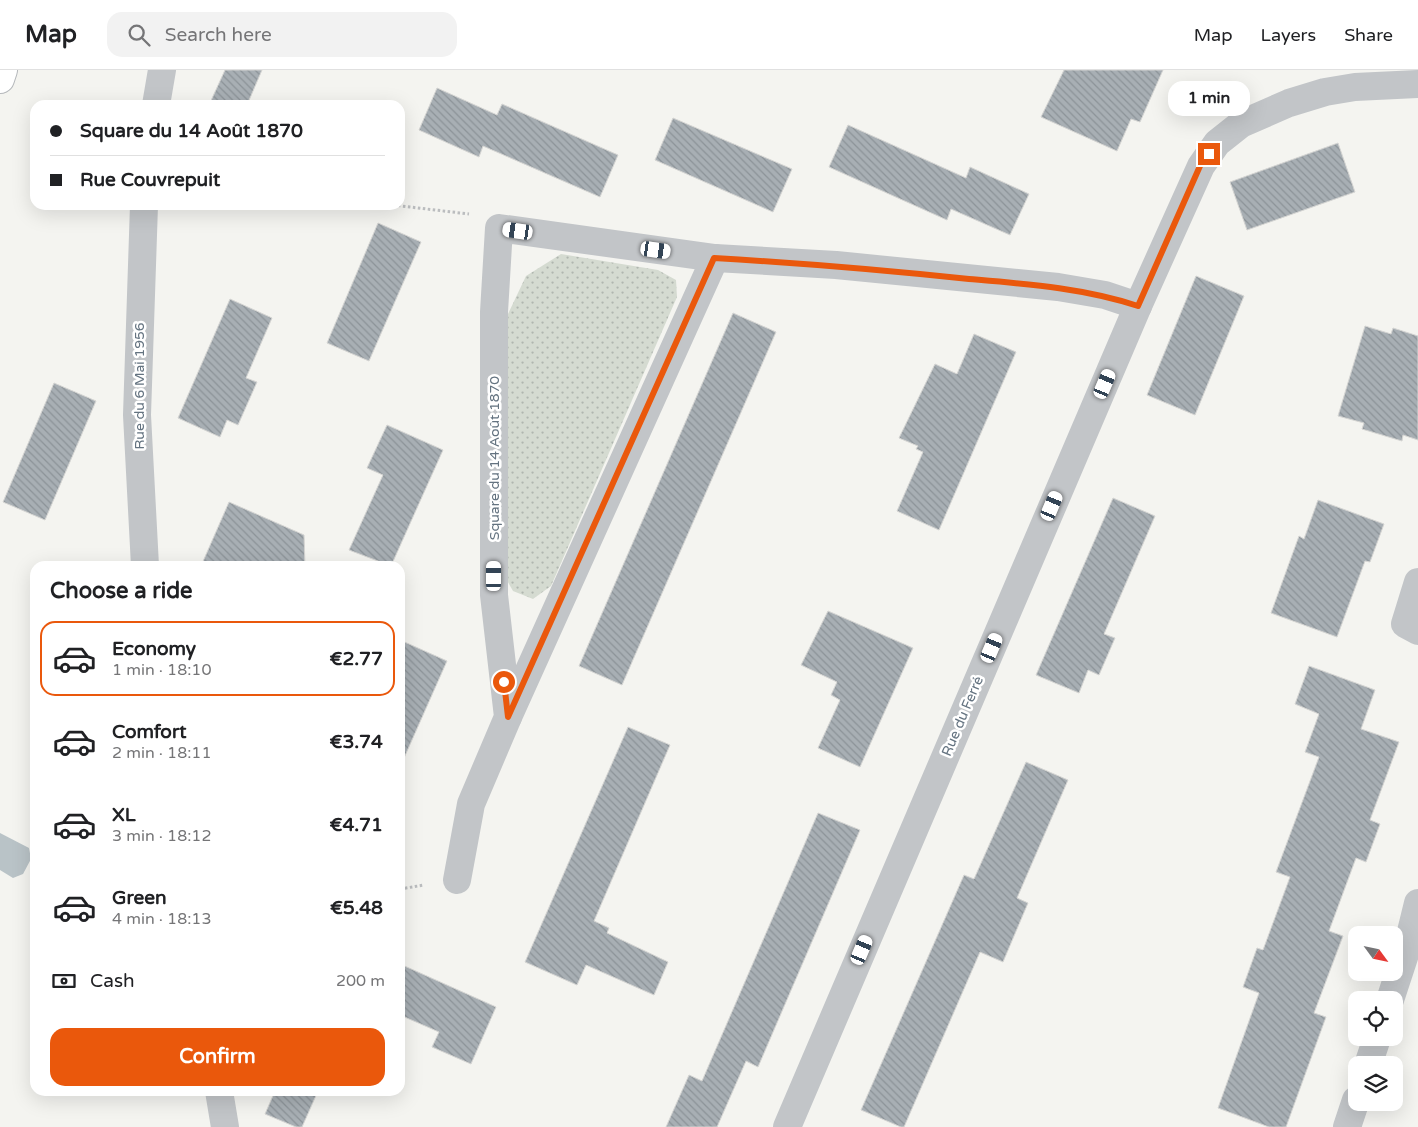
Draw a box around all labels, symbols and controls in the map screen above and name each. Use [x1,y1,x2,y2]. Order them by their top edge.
search box [107,12,457,57]
text: Map [25,20,77,49]
icon: search [125,21,153,49]
text: Search here [165,24,272,46]
text: Map [1194,24,1233,46]
text: Layers [1261,24,1316,46]
text: Share [1344,24,1393,46]
callout: 1 min [1168,82,1250,116]
text: 1 min [1188,88,1230,108]
text: Square du 14 Août 1870 [80,120,303,142]
route end [1198,143,1220,165]
text: Rue Couvrepuit [80,169,220,191]
car [502,221,533,241]
car [640,240,671,260]
street label: Rue du 6 Mai 1956 [131,322,148,450]
car [1092,367,1117,401]
street label: Square du 14 Août 1870 [486,376,503,540]
car [1039,489,1064,523]
car [486,561,501,591]
text: Choose a ride [50,578,193,604]
car [979,631,1004,665]
icon: car [52,636,97,681]
text: Economy [112,638,196,660]
text: €2.77 [329,648,383,670]
text: 1 min · 18:10 [112,660,211,680]
route start [493,671,515,693]
street label: Rue du Ferré [938,674,987,759]
icon: car [52,719,97,764]
text: Comfort [112,721,186,743]
text: €3.74 [329,731,383,753]
text: 2 min · 18:11 [112,743,211,763]
icon: car [52,802,97,847]
text: XL [112,804,136,826]
text: €4.71 [329,814,383,836]
text: 3 min · 18:12 [112,826,211,846]
icon: car [52,885,97,930]
text: Green [112,887,166,909]
text: €5.48 [330,897,383,919]
text: 4 min · 18:13 [112,909,211,929]
north arrow [1348,926,1402,981]
map controls [1348,926,1403,1111]
car [849,933,874,967]
icon: cash [50,967,78,995]
text: Cash [90,970,135,992]
text: 200 m [336,971,385,991]
button: locate [1348,991,1403,1046]
button: Confirm [50,1028,385,1086]
button: layers [1348,1056,1403,1111]

